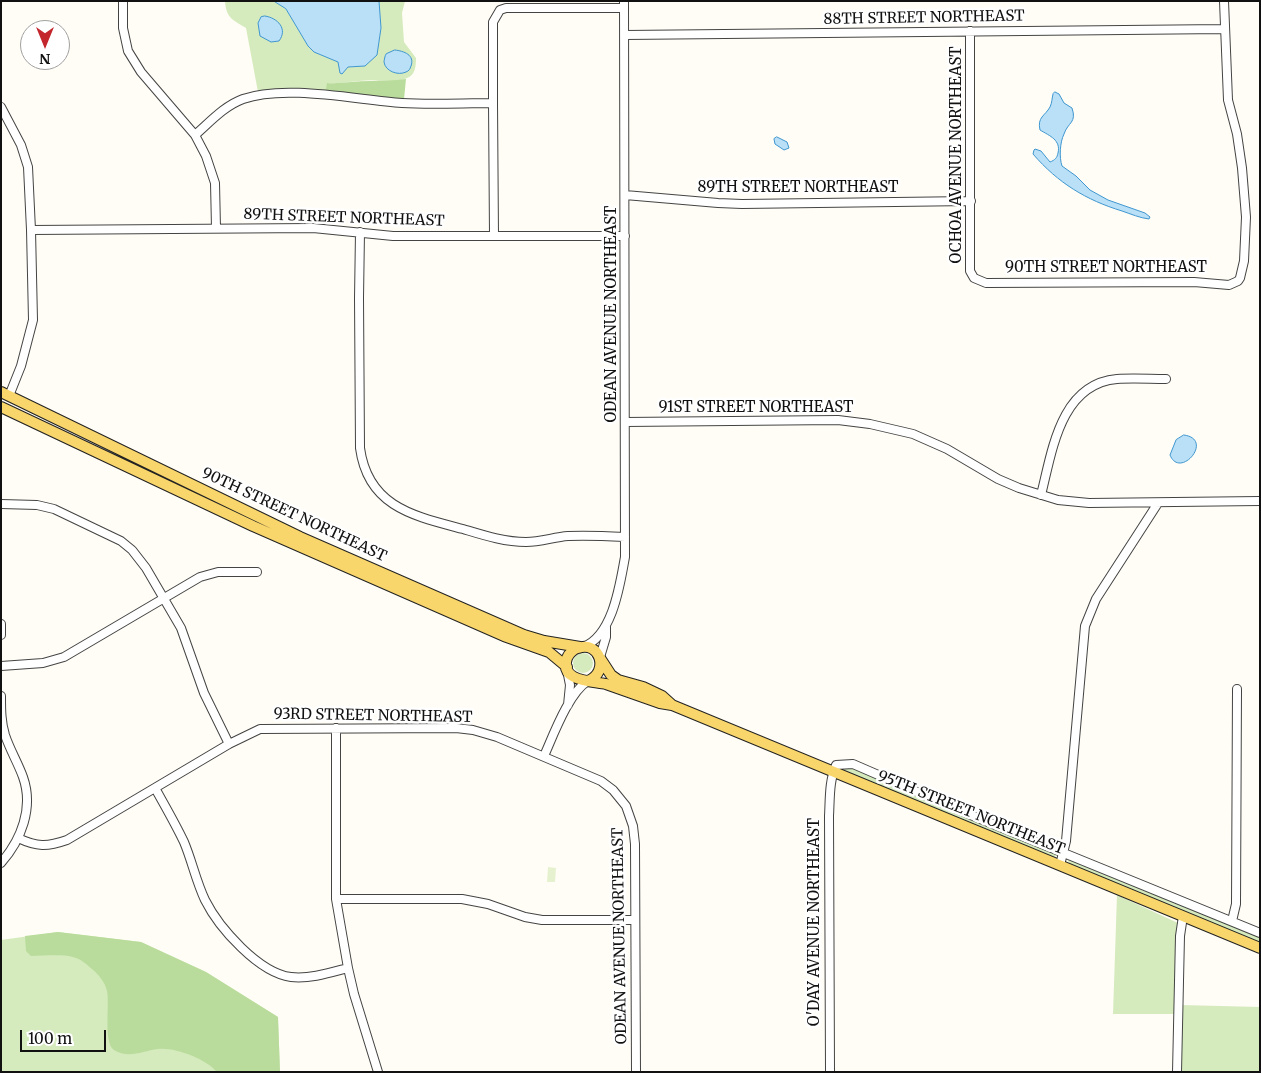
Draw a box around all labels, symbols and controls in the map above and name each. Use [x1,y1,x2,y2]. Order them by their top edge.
street label: 88TH STREET NORTHEAST [823,7,1025,29]
north arrow [20,20,70,70]
street label: OCHOA AVENUE NORTHEAST [948,46,966,264]
text: N [39,50,51,68]
street label: 89TH STREET NORTHEAST [697,179,899,197]
street label: 89TH STREET NORTHEAST [243,205,445,231]
street label: ODEAN AVENUE NORTHEAST [603,206,621,422]
street label: 90TH STREET NORTHEAST [1005,259,1207,277]
street label: 91ST STREET NORTHEAST [659,399,853,417]
street label: 90TH STREET NORTHEAST [199,464,389,566]
street label: 93RD STREET NORTHEAST [273,705,473,727]
street label: 95TH STREET NORTHEAST [875,767,1067,859]
street label: O'DAY AVENUE NORTHEAST [806,818,824,1026]
street label: ODEAN AVENUE NORTHEAST [609,827,631,1045]
scale bar [22,1020,109,1052]
text: 100 m [28,1029,72,1048]

